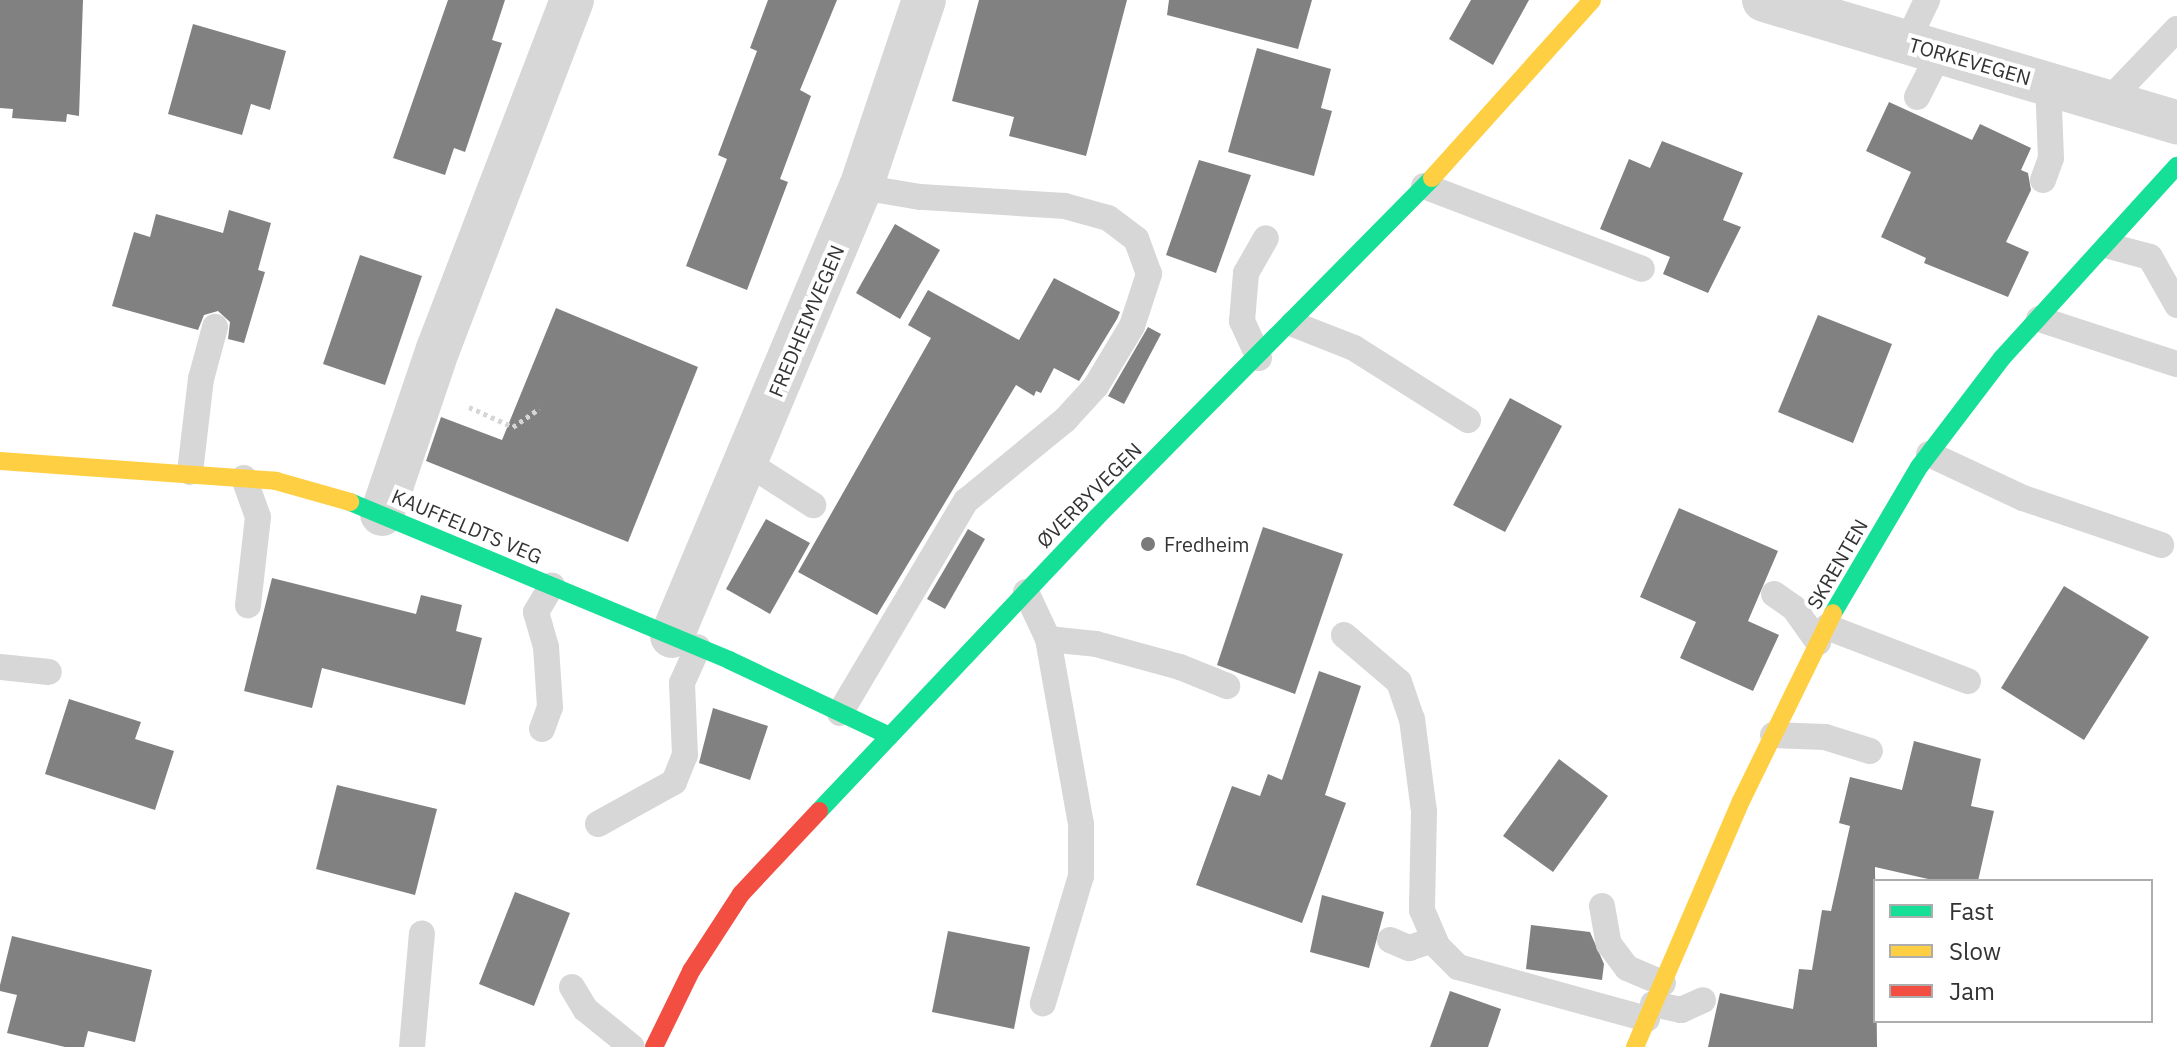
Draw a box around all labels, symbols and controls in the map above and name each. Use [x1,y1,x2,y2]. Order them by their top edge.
street label: TORKEVEGEN [1906,32,2034,90]
street label: FREDHEIMVEGEN [763,241,849,401]
street label: ØVERBYVEGEN [1032,438,1146,552]
street label: KAUFFELDTS VEG [388,483,546,569]
street label: SKRENTEN [1802,515,1872,613]
place label: Fredheim [1164,532,1249,556]
marker: Fredheim [1139,535,1157,553]
legend [1873,879,2153,1023]
text: Fast [1949,895,1994,927]
text: Slow [1949,935,2001,967]
text: Jam [1949,975,1995,1007]

